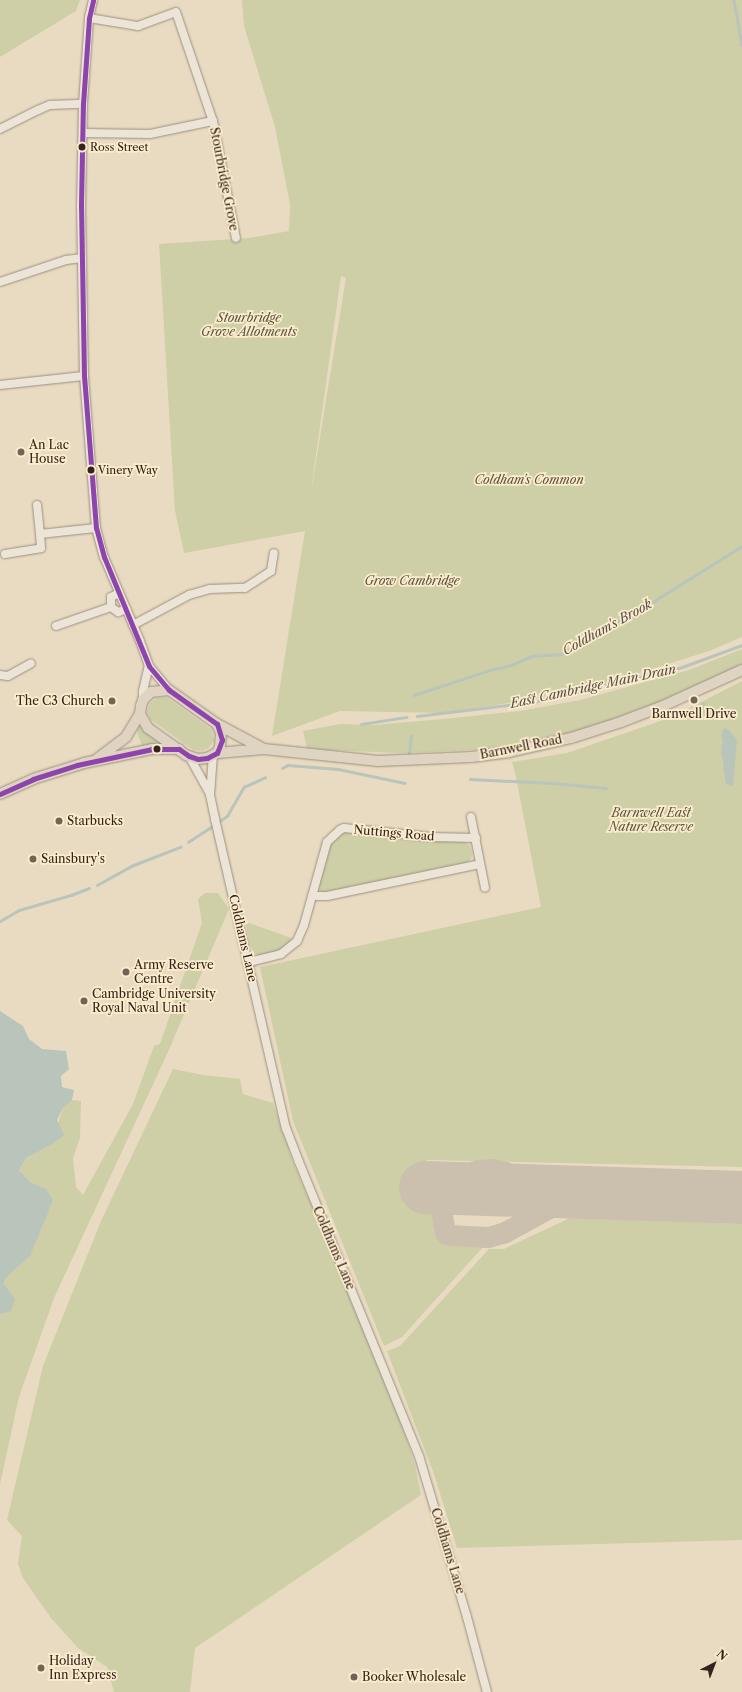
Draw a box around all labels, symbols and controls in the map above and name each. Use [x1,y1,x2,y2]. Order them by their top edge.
street label: Stourbridge Grove [207,126,241,232]
place label: Ross Street [90,140,148,154]
marker: Ross Street [77,142,87,152]
park label: Stourbridge Grove Allotments [201,311,297,339]
place label: An Lac House [29,438,69,466]
marker: An Lac House [16,447,26,457]
place label: Vinery Way [98,463,159,477]
marker: Vinery Way [86,465,96,475]
park label: Coldham's Common [474,473,584,487]
park label: Grow Cambridge [364,574,460,588]
water label: Coldham's Brook [560,596,654,658]
water label: East Cambridge Main Drain [509,661,677,711]
place label: The C3 Church [16,694,104,708]
marker: Barnwell Drive [689,695,699,705]
marker: The C3 Church [107,696,117,706]
place label: Barnwell Drive [652,707,736,721]
street label: Barnwell Road [479,732,563,762]
unlabelled marker [152,744,162,754]
park label: Barnwell East Nature Reserve [609,806,693,834]
place label: Starbucks [67,814,123,828]
marker: Starbucks [54,816,64,826]
street label: Nuttings Road [353,822,435,844]
place label: Sainsbury's [41,852,105,866]
marker: Sainsbury's [28,854,38,864]
street label: Coldhams Lane [226,893,260,983]
place label: Army Reserve Centre [134,958,214,986]
marker: Army Reserve Centre [121,967,131,977]
place label: Cambridge University Royal Naval Unit [92,987,216,1015]
marker: Cambridge University Royal Naval Unit [79,996,89,1006]
street label: Coldhams Lane [310,1204,358,1292]
street label: Coldhams Lane [428,1506,468,1596]
north arrow [694,1644,734,1684]
text: N [714,1647,730,1663]
place label: Holiday Inn Express [49,1654,116,1682]
marker: Holiday Inn Express [36,1663,46,1673]
place label: Booker Wholesale [362,1670,467,1684]
marker: Booker Wholesale [349,1672,359,1682]

